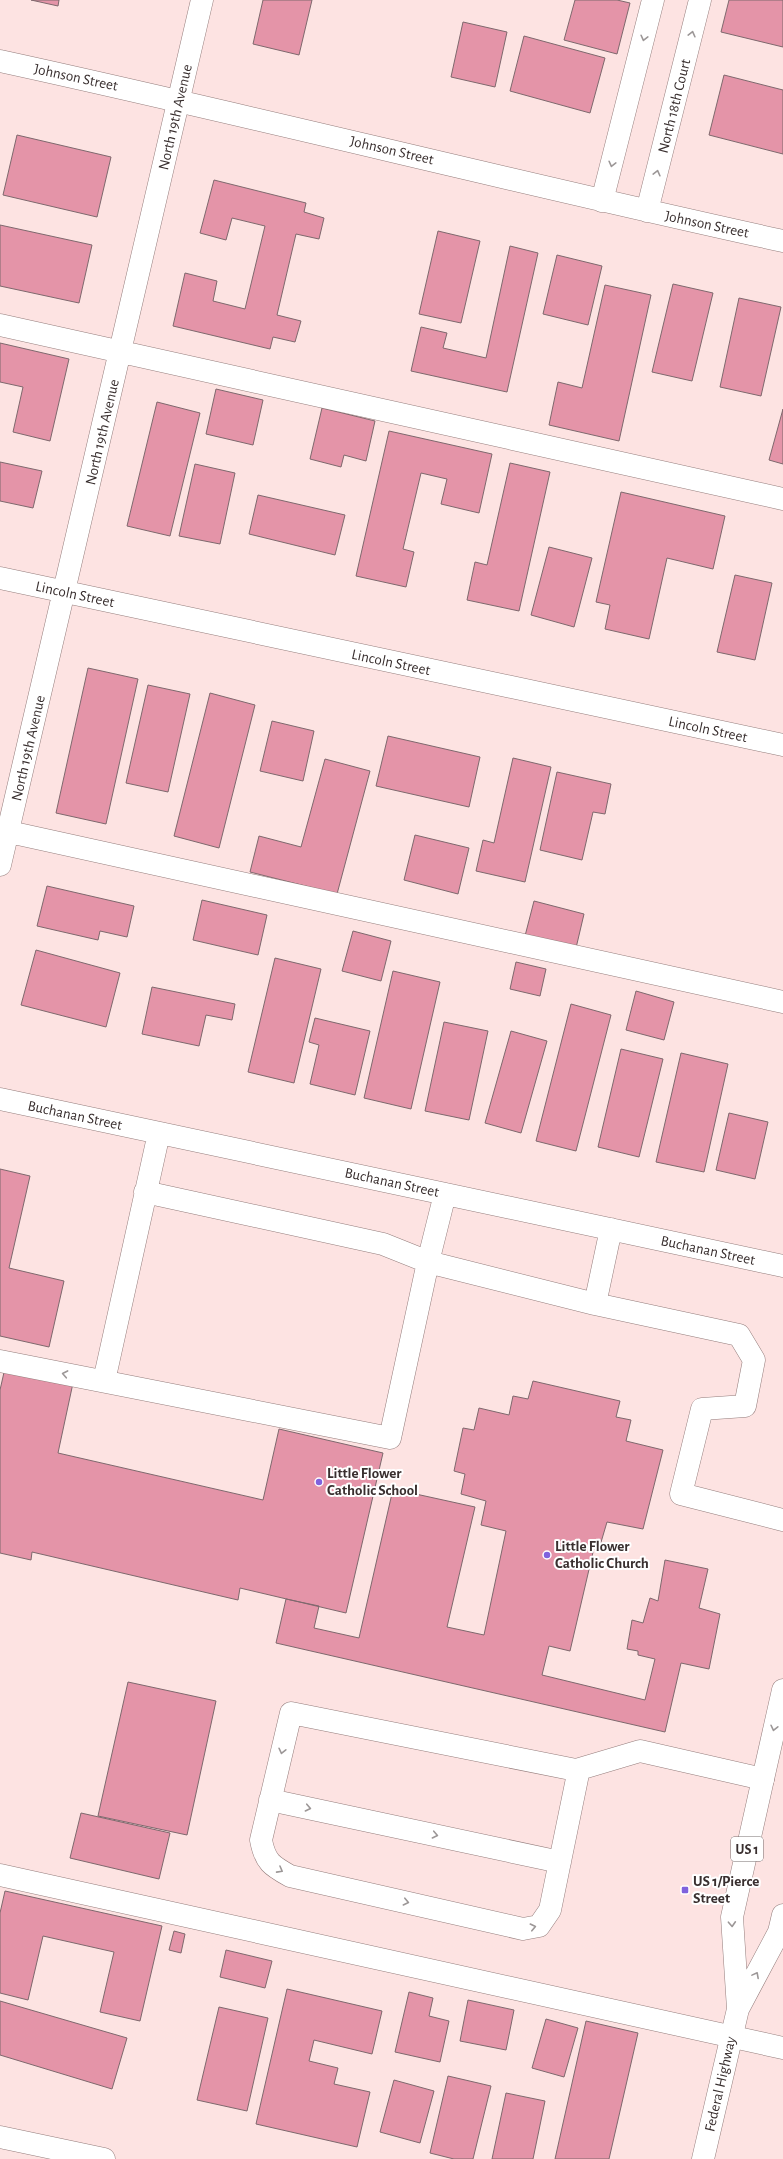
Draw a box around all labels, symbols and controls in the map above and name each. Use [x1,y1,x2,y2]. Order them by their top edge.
one-way arrow [687,31,695,37]
one-way arrow [640,35,648,41]
street label: North 18th Court [656,57,693,155]
street label: Johnson Street [33,61,119,94]
street label: North 19th Avenue [156,63,195,171]
street label: Johnson Street [349,134,435,167]
one-way arrow [608,161,616,167]
one-way arrow [652,170,661,177]
street label: Johnson Street [664,208,750,241]
street label: North 19th Avenue [83,378,122,486]
street label: Lincoln Street [34,579,116,610]
street label: Lincoln Street [350,647,432,678]
street label: North 19th Avenue [9,694,48,802]
street label: Lincoln Street [667,714,749,745]
street label: Buchanan Street [26,1098,124,1133]
street label: Buchanan Street [343,1165,441,1200]
street label: Buchanan Street [659,1233,757,1268]
one-way arrow [62,1370,68,1378]
place label: Little Flower Catholic School [327,1466,418,1498]
marker: Little Flower Catholic School [314,1477,324,1487]
place label: Little Flower Catholic Church [555,1539,649,1571]
marker: Little Flower Catholic Church [542,1550,552,1560]
one-way arrow [771,1725,779,1731]
one-way arrow [278,1748,286,1754]
one-way arrow [305,1804,311,1812]
one-way arrow [432,1831,439,1839]
road number: US 1 [731,1837,763,1861]
one-way arrow [276,1866,283,1873]
place label: US 1/Pierce Street [693,1874,759,1906]
marker: US 1/Pierce Street [680,1885,690,1895]
one-way arrow [403,1898,409,1906]
one-way arrow [728,1920,737,1927]
one-way arrow [529,1923,536,1931]
one-way arrow [751,1972,759,1979]
street label: Federal Highway [702,2035,739,2133]

